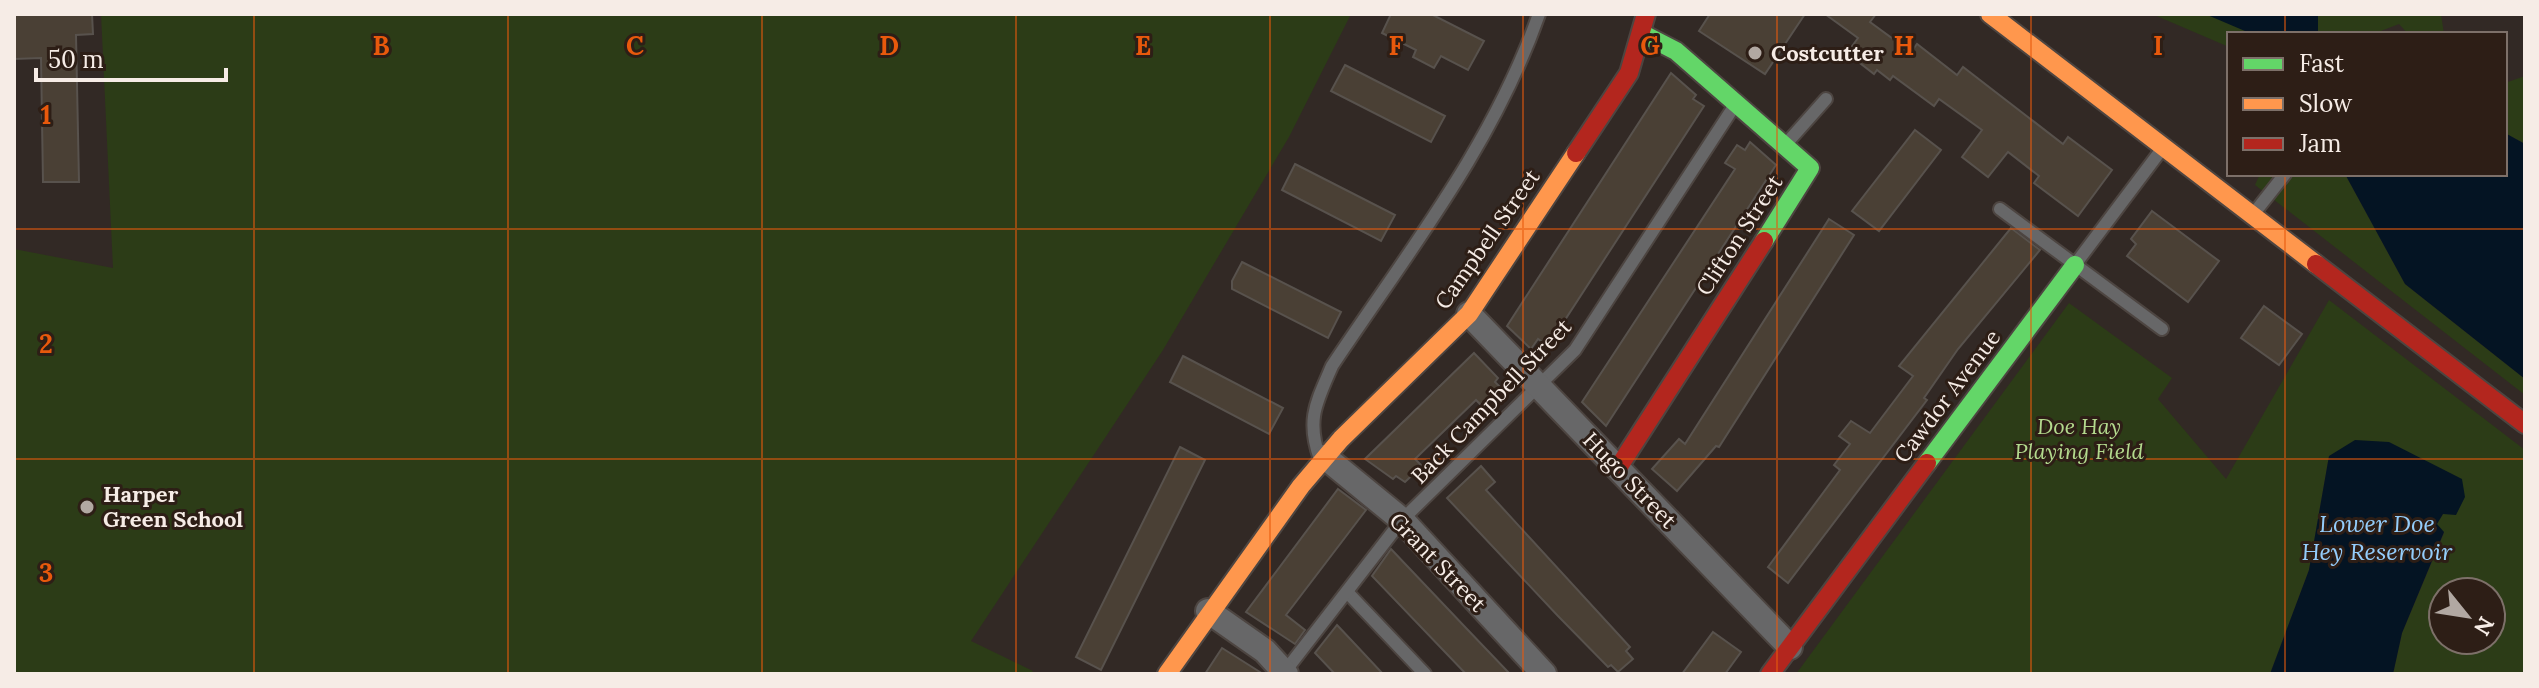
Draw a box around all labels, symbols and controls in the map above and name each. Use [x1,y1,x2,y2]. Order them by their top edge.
text: B [372,29,390,62]
text: C [626,29,644,62]
text: D [879,29,899,62]
text: E [1135,29,1151,62]
text: F [1389,29,1404,62]
text: G [1640,29,1660,62]
text: H [1894,29,1914,62]
text: I [2153,29,2163,62]
scale bar [36,32,226,82]
legend [2227,32,2507,176]
place label: Costcutter [1771,39,1884,67]
text: 50 m [48,44,104,75]
marker: Costcutter [1746,44,1764,62]
text: Fast [2299,48,2345,79]
text: Slow [2299,88,2353,119]
text: 1 [41,98,51,131]
text: Jam [2298,128,2341,159]
street label: Campbell Street [1428,163,1546,314]
street label: Clifton Street [1690,169,1789,301]
street label: Back Campbell Street [1405,312,1577,489]
street label: Cawdor Avenue [1888,324,2006,468]
text: 2 [39,327,53,360]
park label: Doe Hay Playing Field [2014,412,2144,465]
street label: Hugo Street [1577,426,1683,534]
place label: Harper Green School [103,480,243,533]
marker: Harper Green School [78,498,96,516]
street label: Grant Street [1384,506,1493,618]
water label: Lower Doe Hey Reservoir [2302,508,2453,567]
text: 3 [39,556,53,589]
north arrow [2427,576,2507,656]
text: N [2468,612,2501,640]

